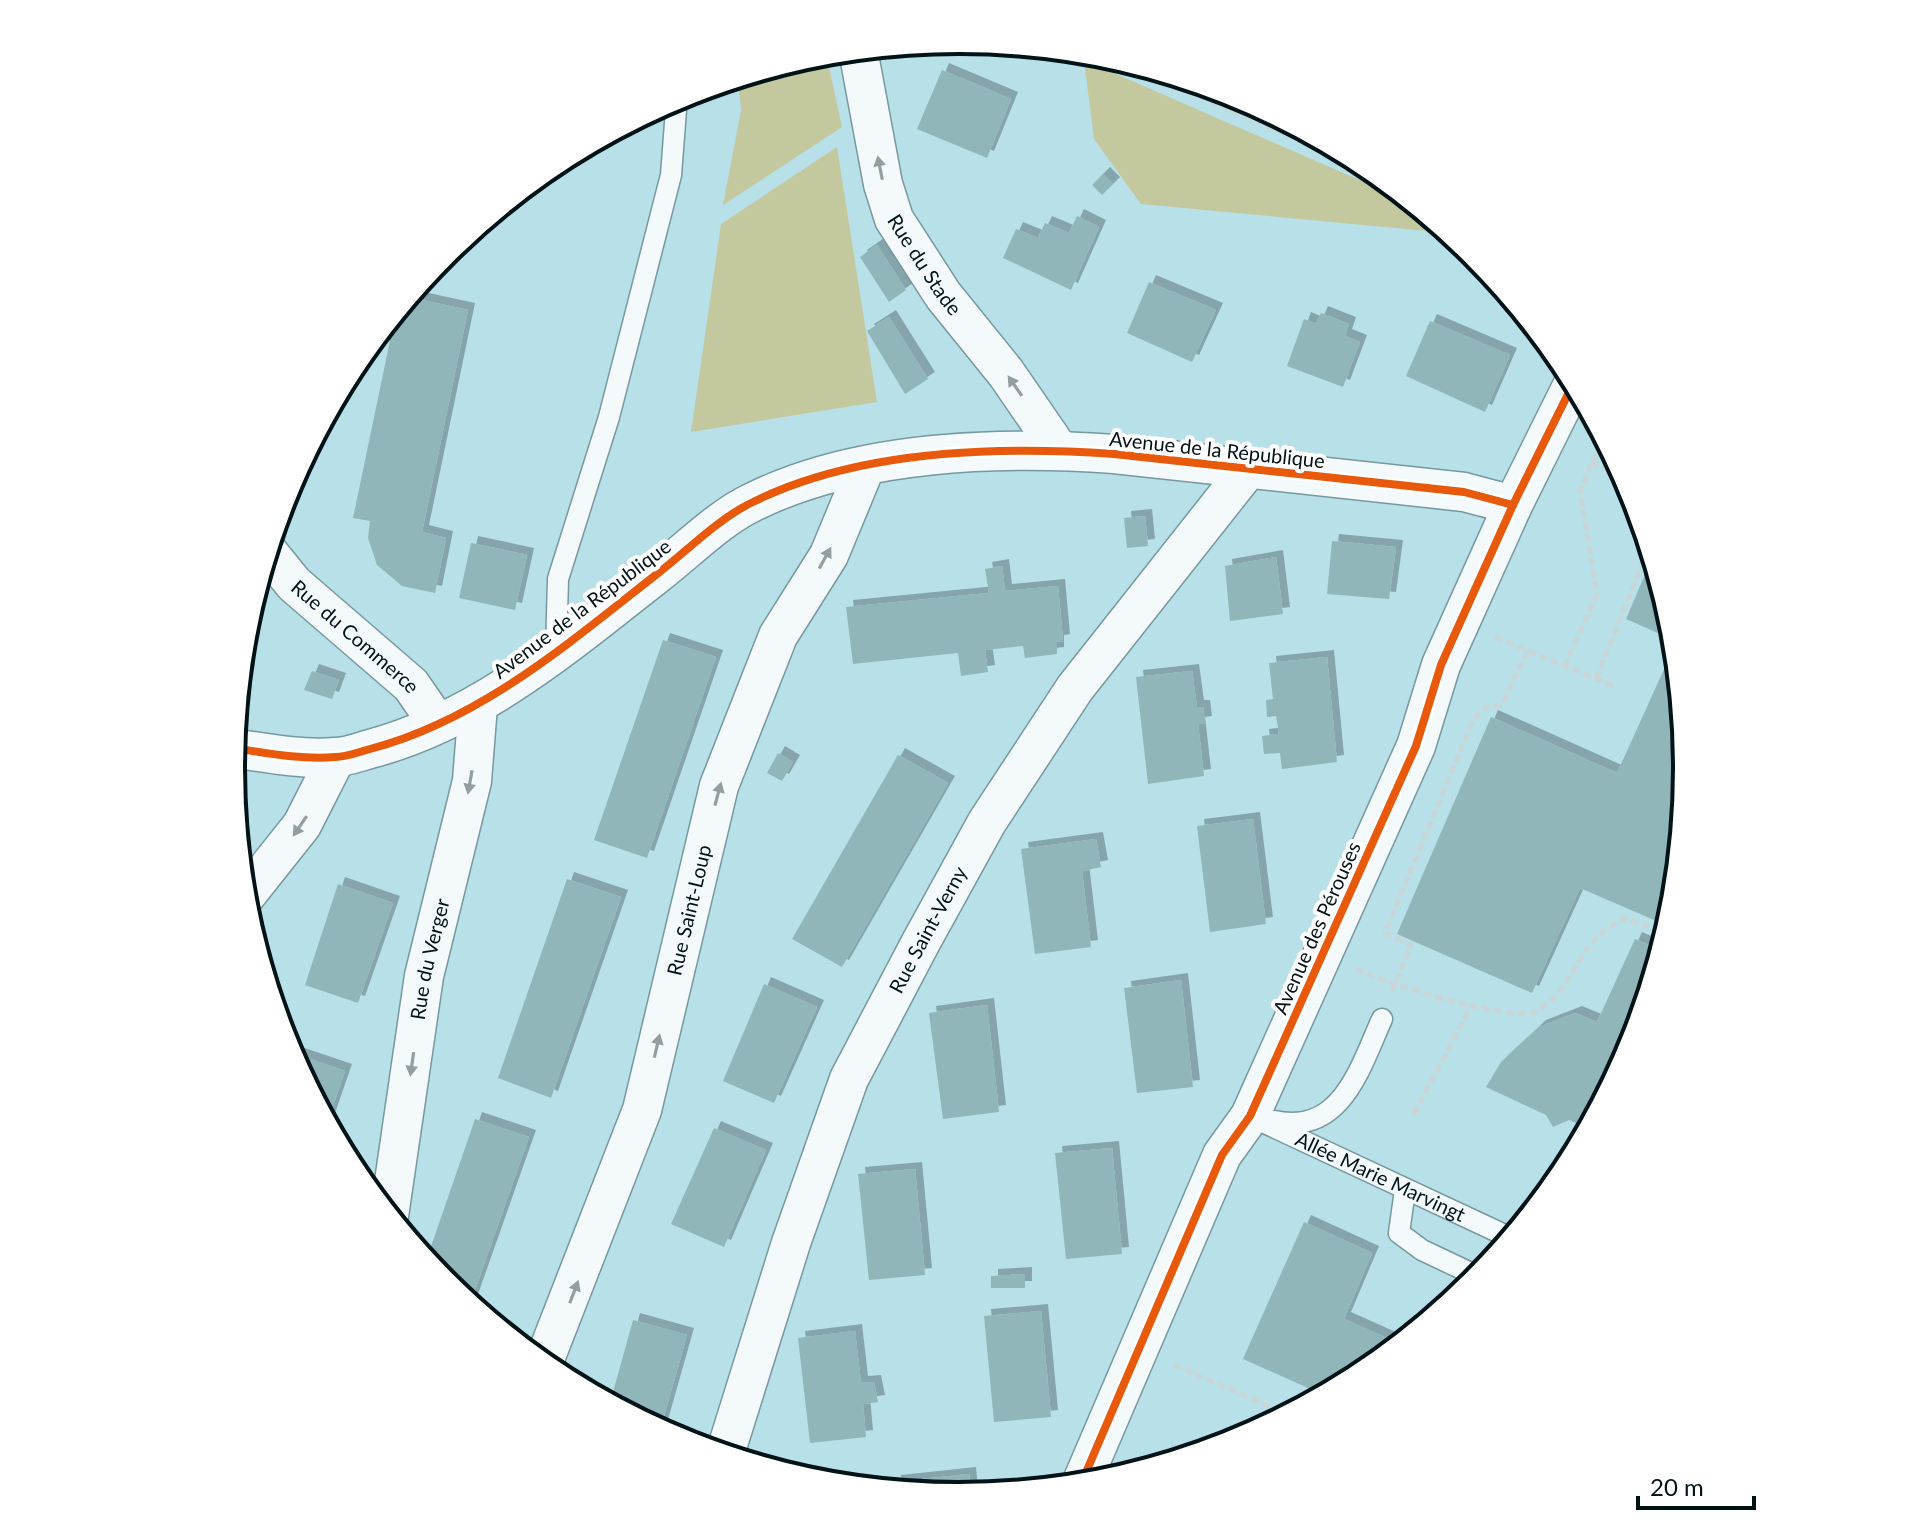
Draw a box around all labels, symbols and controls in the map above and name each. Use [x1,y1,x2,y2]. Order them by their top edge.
one-way arrow [874,155,886,180]
street label: Rue du Stade [883,210,967,319]
one-way arrow [1008,376,1023,397]
street label: Avenue de la République [1108,426,1326,472]
street label: Avenue de la République [488,533,675,683]
one-way arrow [818,547,832,569]
street label: Rue du Commerce [287,574,426,697]
one-way arrow [464,770,476,795]
one-way arrow [712,781,725,805]
one-way arrow [292,816,307,837]
street label: Avenue des Pérouses [1267,838,1365,1018]
street label: Rue Saint-Loup [661,842,716,978]
street label: Rue Saint-Verny [883,861,972,997]
street label: Rue du Verger [405,895,454,1021]
one-way arrow [651,1034,664,1059]
one-way arrow [405,1052,418,1077]
street label: Allée Marie Marvingt [1292,1126,1470,1226]
one-way arrow [568,1280,581,1304]
scale bar [1638,1460,1754,1510]
text: 20 m [1650,1472,1704,1501]

